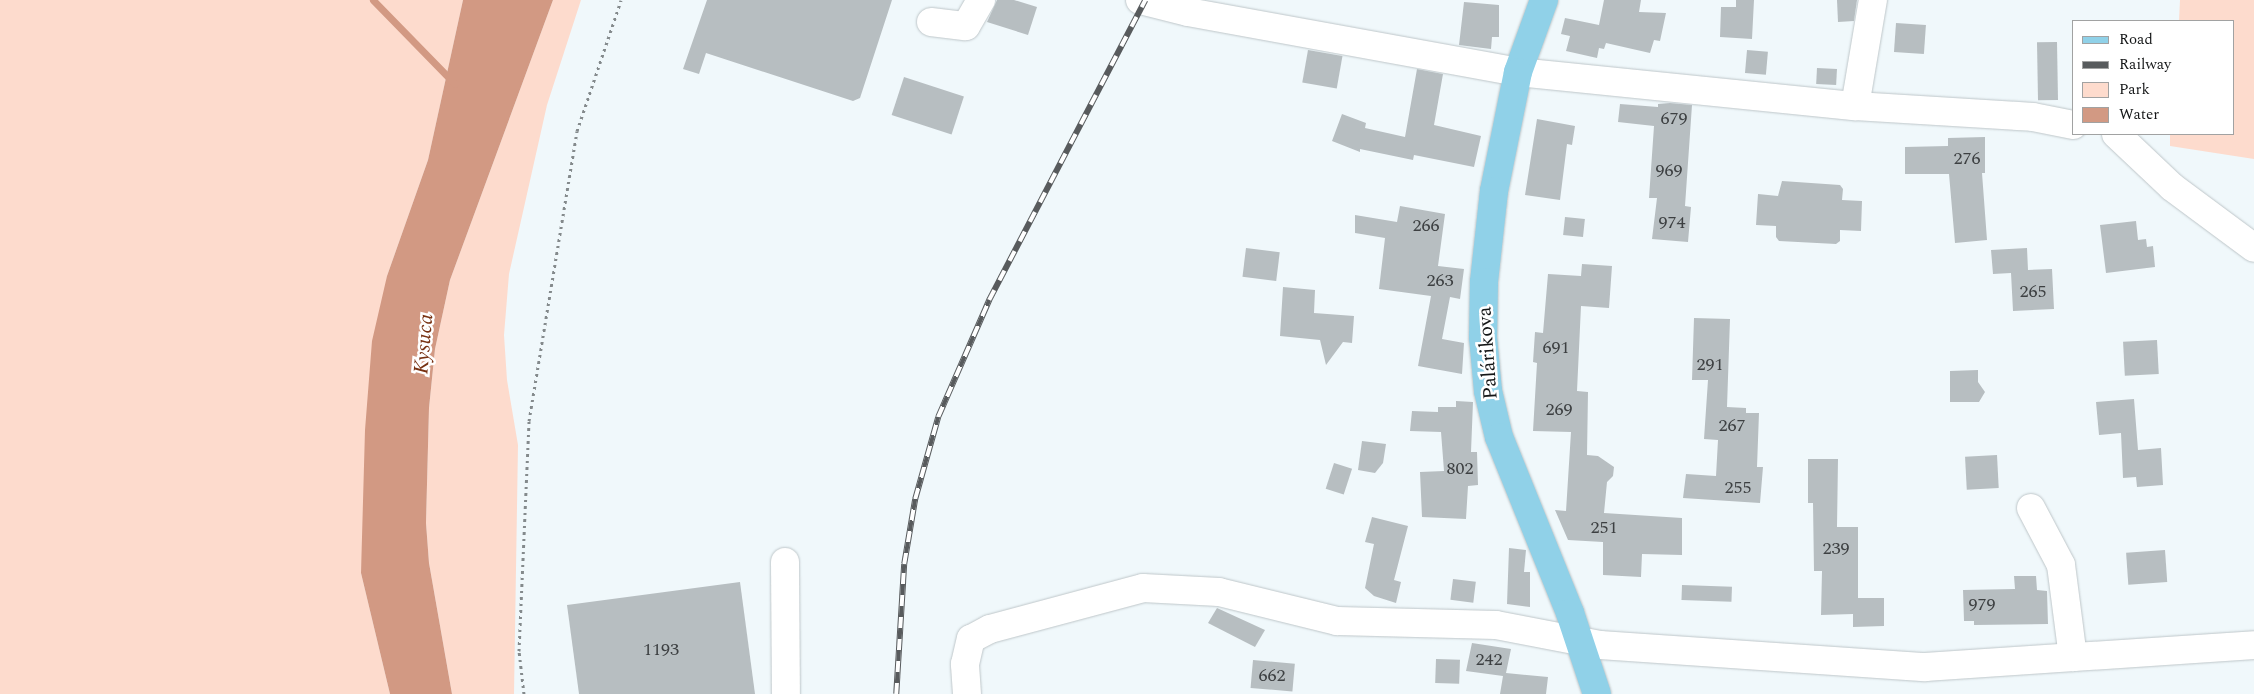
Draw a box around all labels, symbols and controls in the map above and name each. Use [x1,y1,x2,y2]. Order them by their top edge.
legend [2072,20,2234,135]
text: Road [2119,28,2153,51]
text: Railway [2119,53,2171,76]
text: Park [2119,78,2150,101]
text: Water [2119,103,2159,126]
house number: 679 [1661,108,1687,130]
house number: 276 [1954,148,1980,170]
house number: 969 [1656,160,1682,182]
house number: 974 [1659,212,1685,234]
house number: 266 [1413,215,1439,237]
house number: 263 [1427,270,1453,292]
house number: 265 [2020,281,2046,303]
street label: Palárikova [1473,306,1503,400]
water label: Kysuca [409,313,439,375]
house number: 691 [1543,337,1569,359]
house number: 291 [1697,354,1723,376]
house number: 269 [1546,399,1572,421]
house number: 267 [1719,415,1745,437]
house number: 802 [1447,458,1473,480]
house number: 255 [1725,477,1751,499]
house number: 251 [1591,517,1617,539]
house number: 239 [1823,538,1849,560]
house number: 979 [1969,594,1995,616]
house number: 1193 [643,639,679,661]
house number: 242 [1476,649,1502,671]
house number: 662 [1259,665,1285,687]

